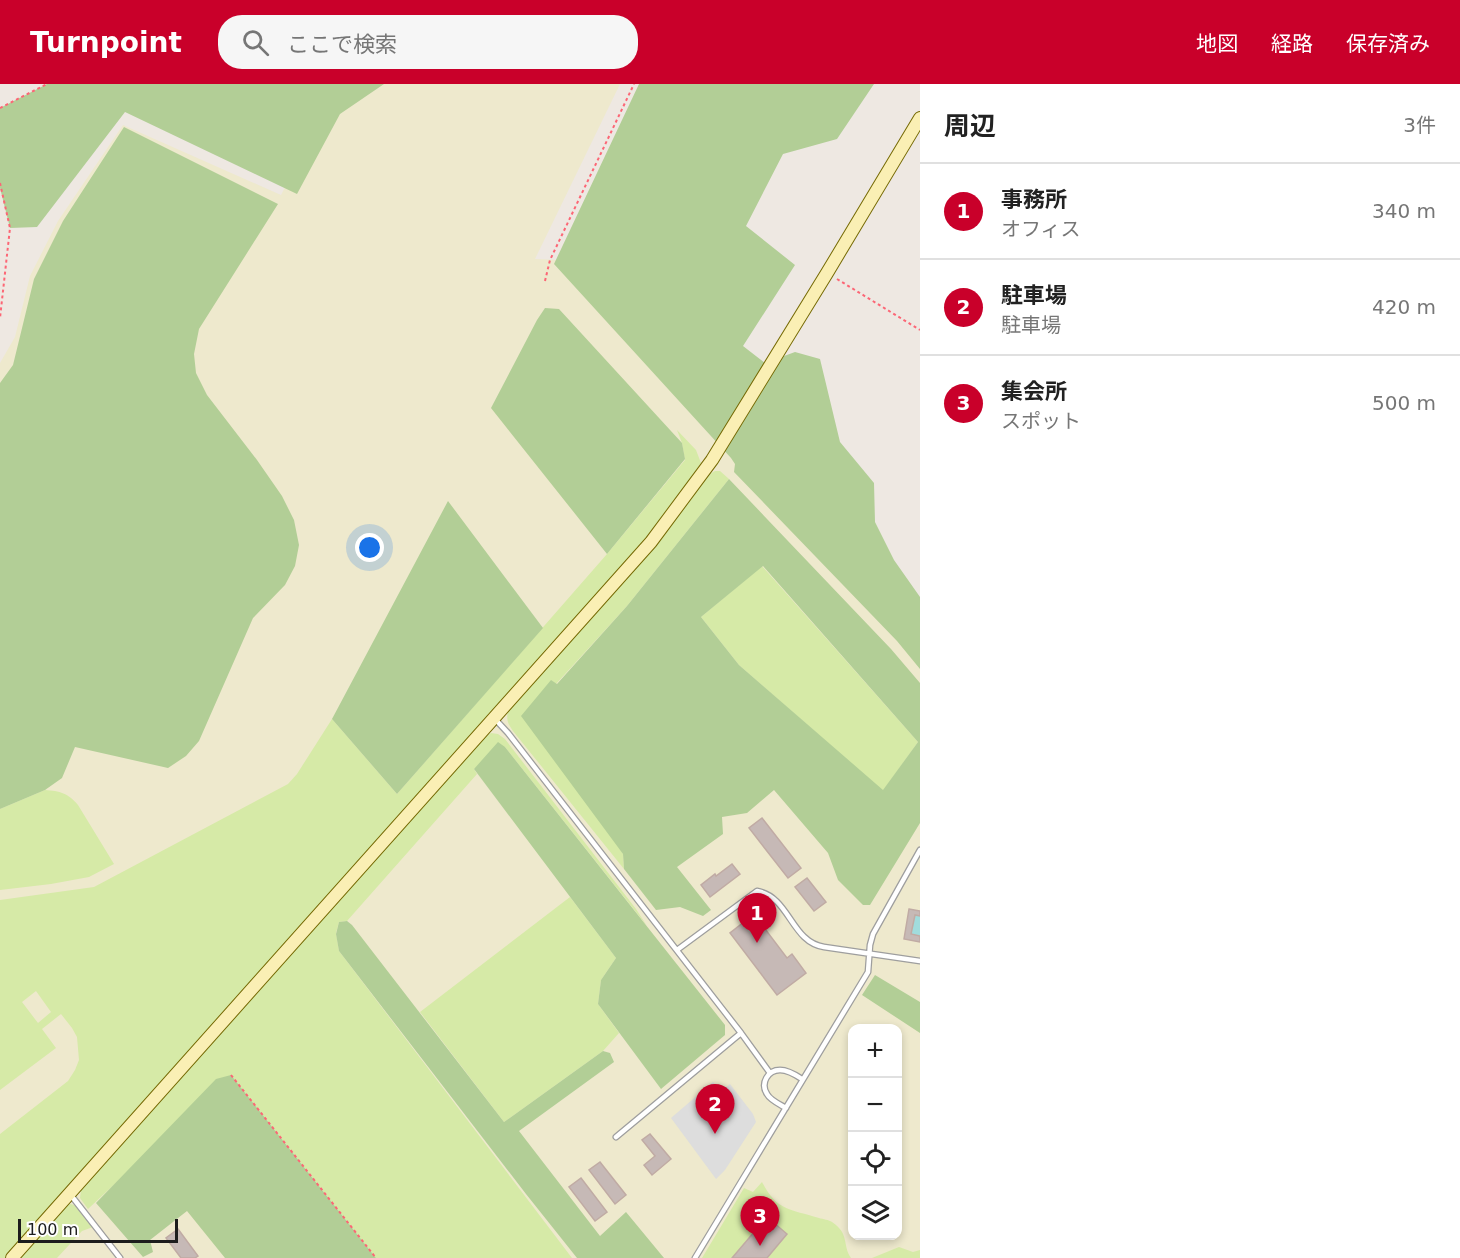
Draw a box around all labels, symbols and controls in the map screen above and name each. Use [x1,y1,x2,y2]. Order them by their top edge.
search box [218,15,638,69]
text: Turnpoint [30,26,182,59]
icon: search [239,26,272,59]
text: ここで検索 [287,32,397,57]
text: 地図 [1196,32,1238,56]
text: 経路 [1271,32,1313,56]
text: 保存済み [1346,32,1430,56]
text: 周辺 [944,111,996,141]
text: 3件 [1403,113,1436,137]
text: 事務所 [1001,187,1067,212]
text: 1 [957,199,970,223]
text: 340 m [1372,199,1436,223]
text: オフィス [1001,217,1081,241]
text: 駐車場 [1001,283,1067,308]
text: 2 [957,295,970,319]
text: 420 m [1372,295,1436,319]
text: 駐車場 [1001,313,1061,337]
text: 集会所 [1001,379,1067,404]
text: 3 [957,391,970,415]
text: 500 m [1372,391,1436,415]
text: スポット [1001,409,1081,433]
your location [355,533,384,562]
pin: 1 [738,894,777,943]
map controls [848,1024,902,1240]
button: + [848,1024,902,1078]
button: − [848,1078,902,1132]
pin: 2 [696,1084,734,1134]
button: locate [848,1132,902,1186]
button: layers [848,1186,902,1240]
pin: 3 [740,1196,780,1246]
scale bar [18,1216,178,1244]
text: 100 m [27,1220,78,1239]

